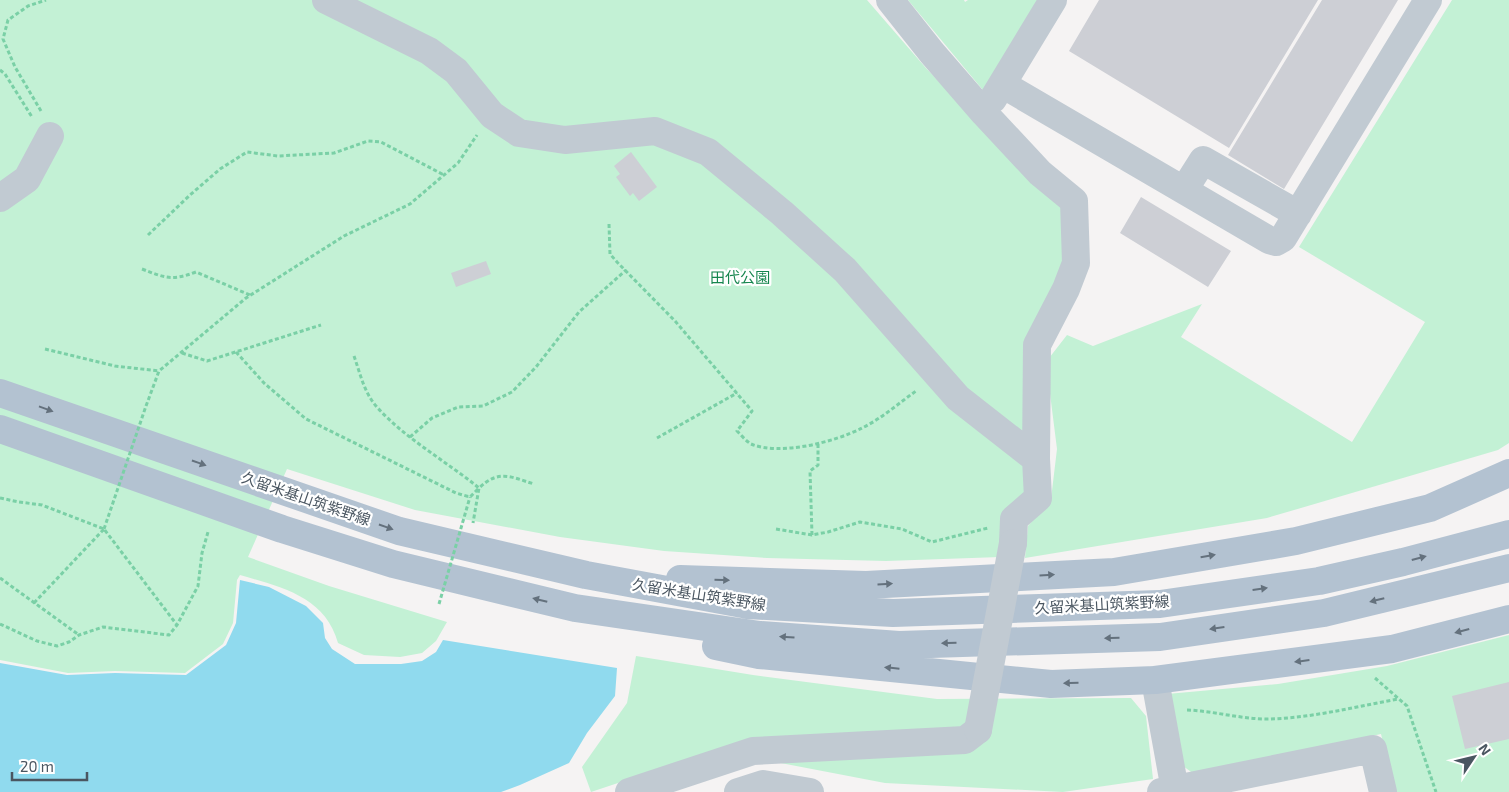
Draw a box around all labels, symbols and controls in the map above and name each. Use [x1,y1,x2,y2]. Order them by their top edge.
park label: 田代公園 [710,268,770,286]
one-way arrow [39,405,54,413]
one-way arrow [192,459,207,467]
street label: 久留米基山筑紫野線 [240,468,373,529]
one-way arrow [379,523,394,531]
one-way arrow [1200,551,1216,559]
one-way arrow [1412,553,1427,561]
one-way arrow [1039,571,1055,579]
street label: 久留米基山筑紫野線 [631,575,767,613]
one-way arrow [714,576,730,584]
one-way arrow [877,580,893,588]
one-way arrow [1252,585,1268,593]
street label: 久留米基山筑紫野線 [1034,591,1170,617]
one-way arrow [533,595,548,603]
one-way arrow [1369,596,1384,604]
one-way arrow [1209,625,1225,633]
one-way arrow [1454,627,1469,635]
one-way arrow [779,633,795,641]
one-way arrow [1103,634,1119,642]
one-way arrow [941,640,957,648]
one-way arrow [1294,657,1310,665]
one-way arrow [884,664,900,672]
one-way arrow [1063,680,1079,688]
north arrow [1449,732,1499,782]
text: N [1475,740,1495,758]
scale bar [12,750,88,782]
text: 20 m [20,757,54,775]

